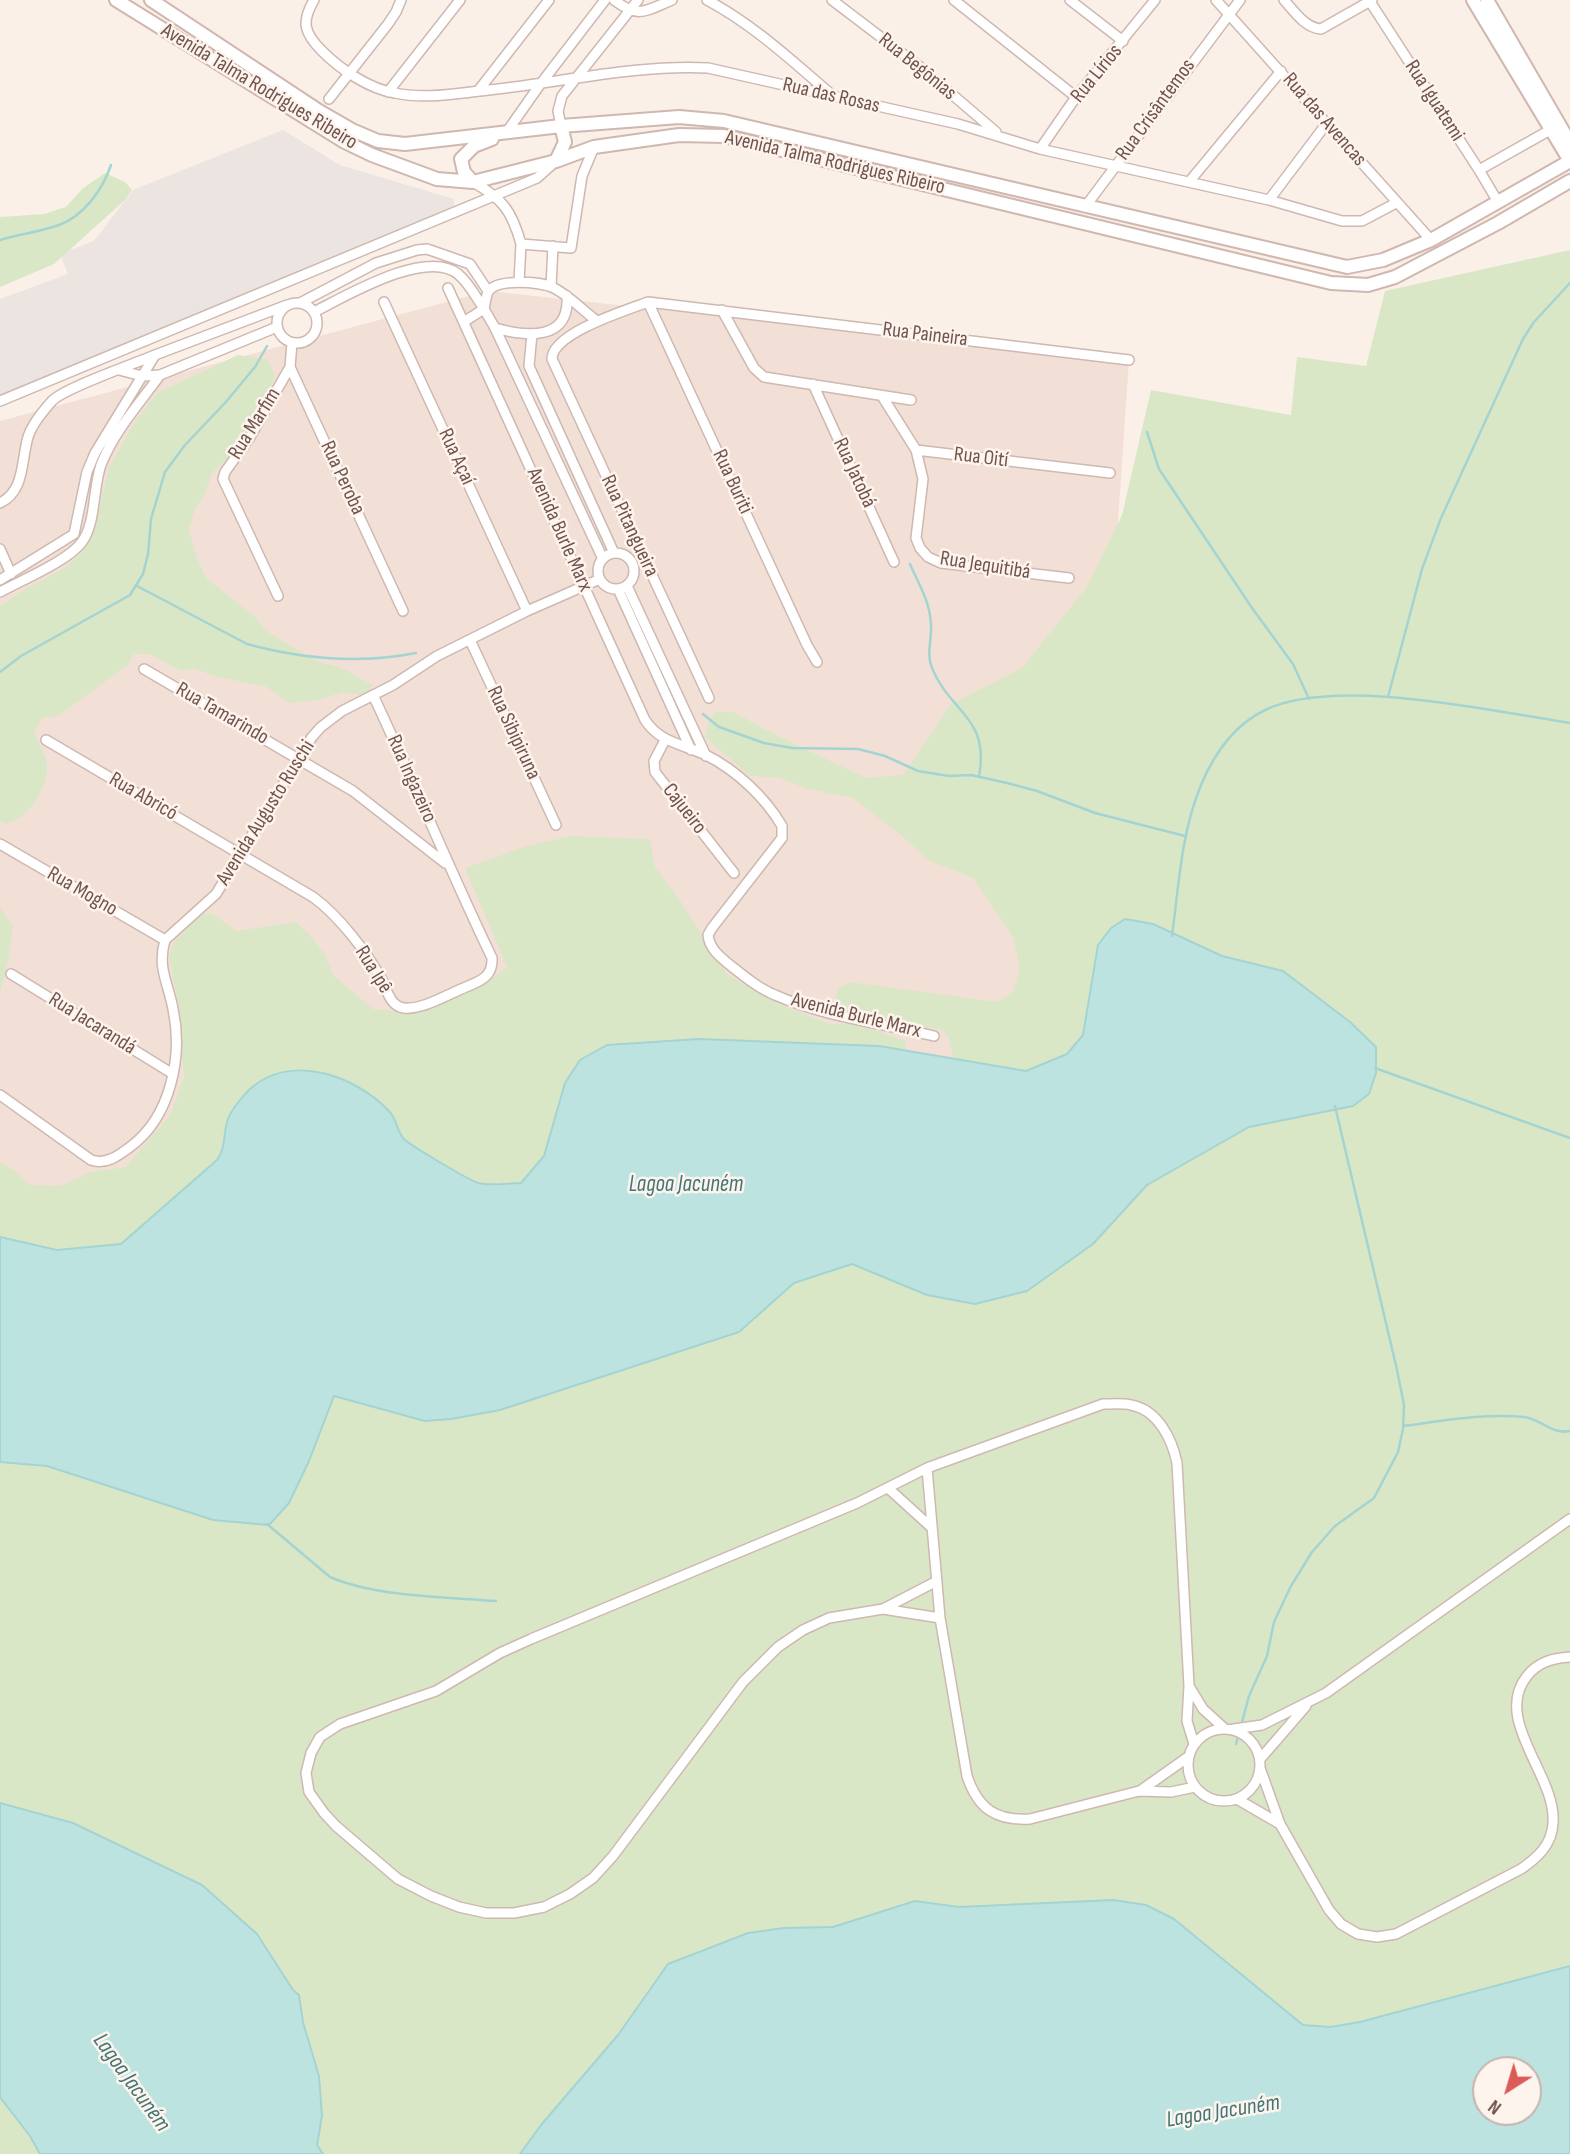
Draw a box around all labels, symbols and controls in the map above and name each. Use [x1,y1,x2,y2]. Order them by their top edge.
street label: Avenida Talma Rodrigues Ribeiro [156,18,362,156]
street label: Rua Begônias [873,28,961,106]
street label: Rua Lírios [1066,40,1128,108]
street label: Rua Crisântemos [1111,54,1201,166]
street label: Rua Iguatemi [1399,56,1469,146]
street label: Rua das Avencas [1277,68,1371,172]
street label: Rua das Rosas [780,73,882,119]
street label: Avenida Talma Rodrigues Ribeiro [723,125,947,201]
street label: Rua Paineira [881,317,969,353]
street label: Rua Marfim [223,384,287,464]
street label: Rua Açaí [432,425,480,489]
street label: Rua Jatobá [827,434,881,512]
street label: Rua Peroba [314,437,370,519]
street label: Rua Oití [952,442,1010,474]
street label: Rua Buriti [706,446,758,518]
street label: Avenida Burle Marx [521,464,597,596]
street label: Rua Pitangueira [594,471,664,581]
street label: Rua Jequitibá [938,546,1032,586]
street label: Rua Tamarindo [171,677,273,751]
street label: Rua Sibipiruna [480,682,546,784]
street label: Rua Ingazeiro [381,731,441,827]
street label: Avenida Augusto Ruschi [211,736,321,890]
street label: Rua Abricó [104,767,182,827]
street label: Cajueiro [656,779,712,839]
street label: Rua Mogno [42,862,122,922]
street label: Rua Ipê [349,942,397,998]
street label: Rua Jacarandá [44,987,140,1061]
street label: Avenida Burle Marx [789,988,923,1044]
water label: Lagoa Jacuném [629,1171,743,1199]
water label: Lagoa Jacuném [86,2029,176,2137]
north arrow [1472,2056,1542,2126]
water label: Lagoa Jacuném [1164,2089,1282,2135]
text: N [1484,2094,1506,2119]

